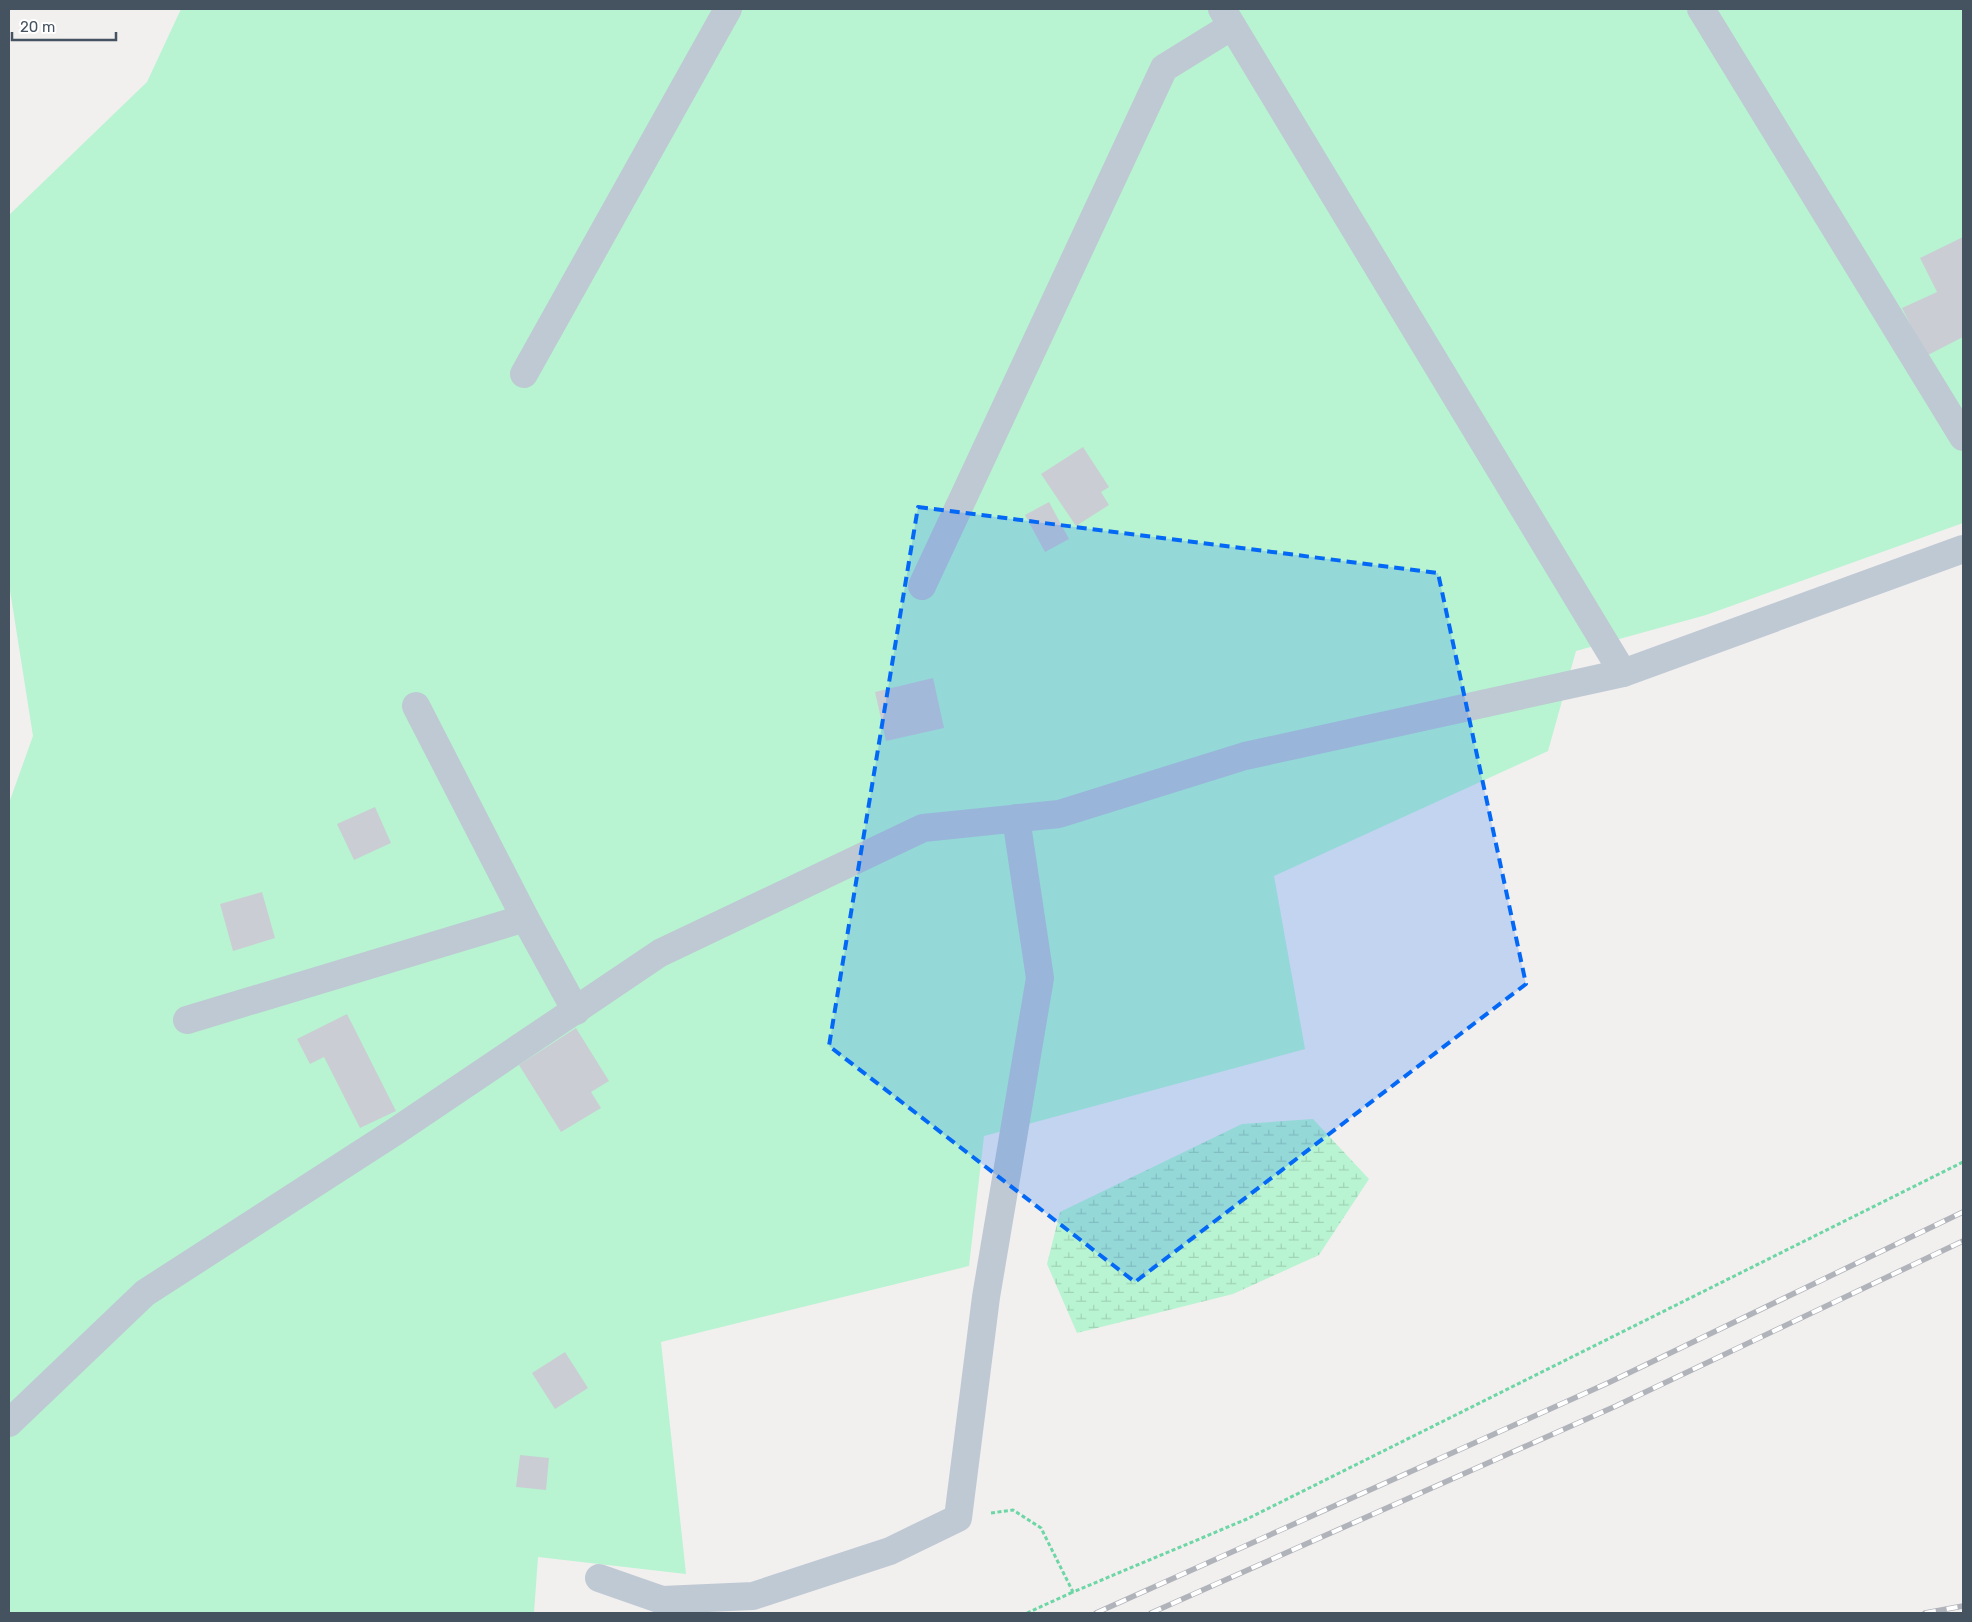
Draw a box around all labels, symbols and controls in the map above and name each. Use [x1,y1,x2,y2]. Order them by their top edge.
scale bar [12,10,116,42]
text: 20 m [20,18,55,36]

